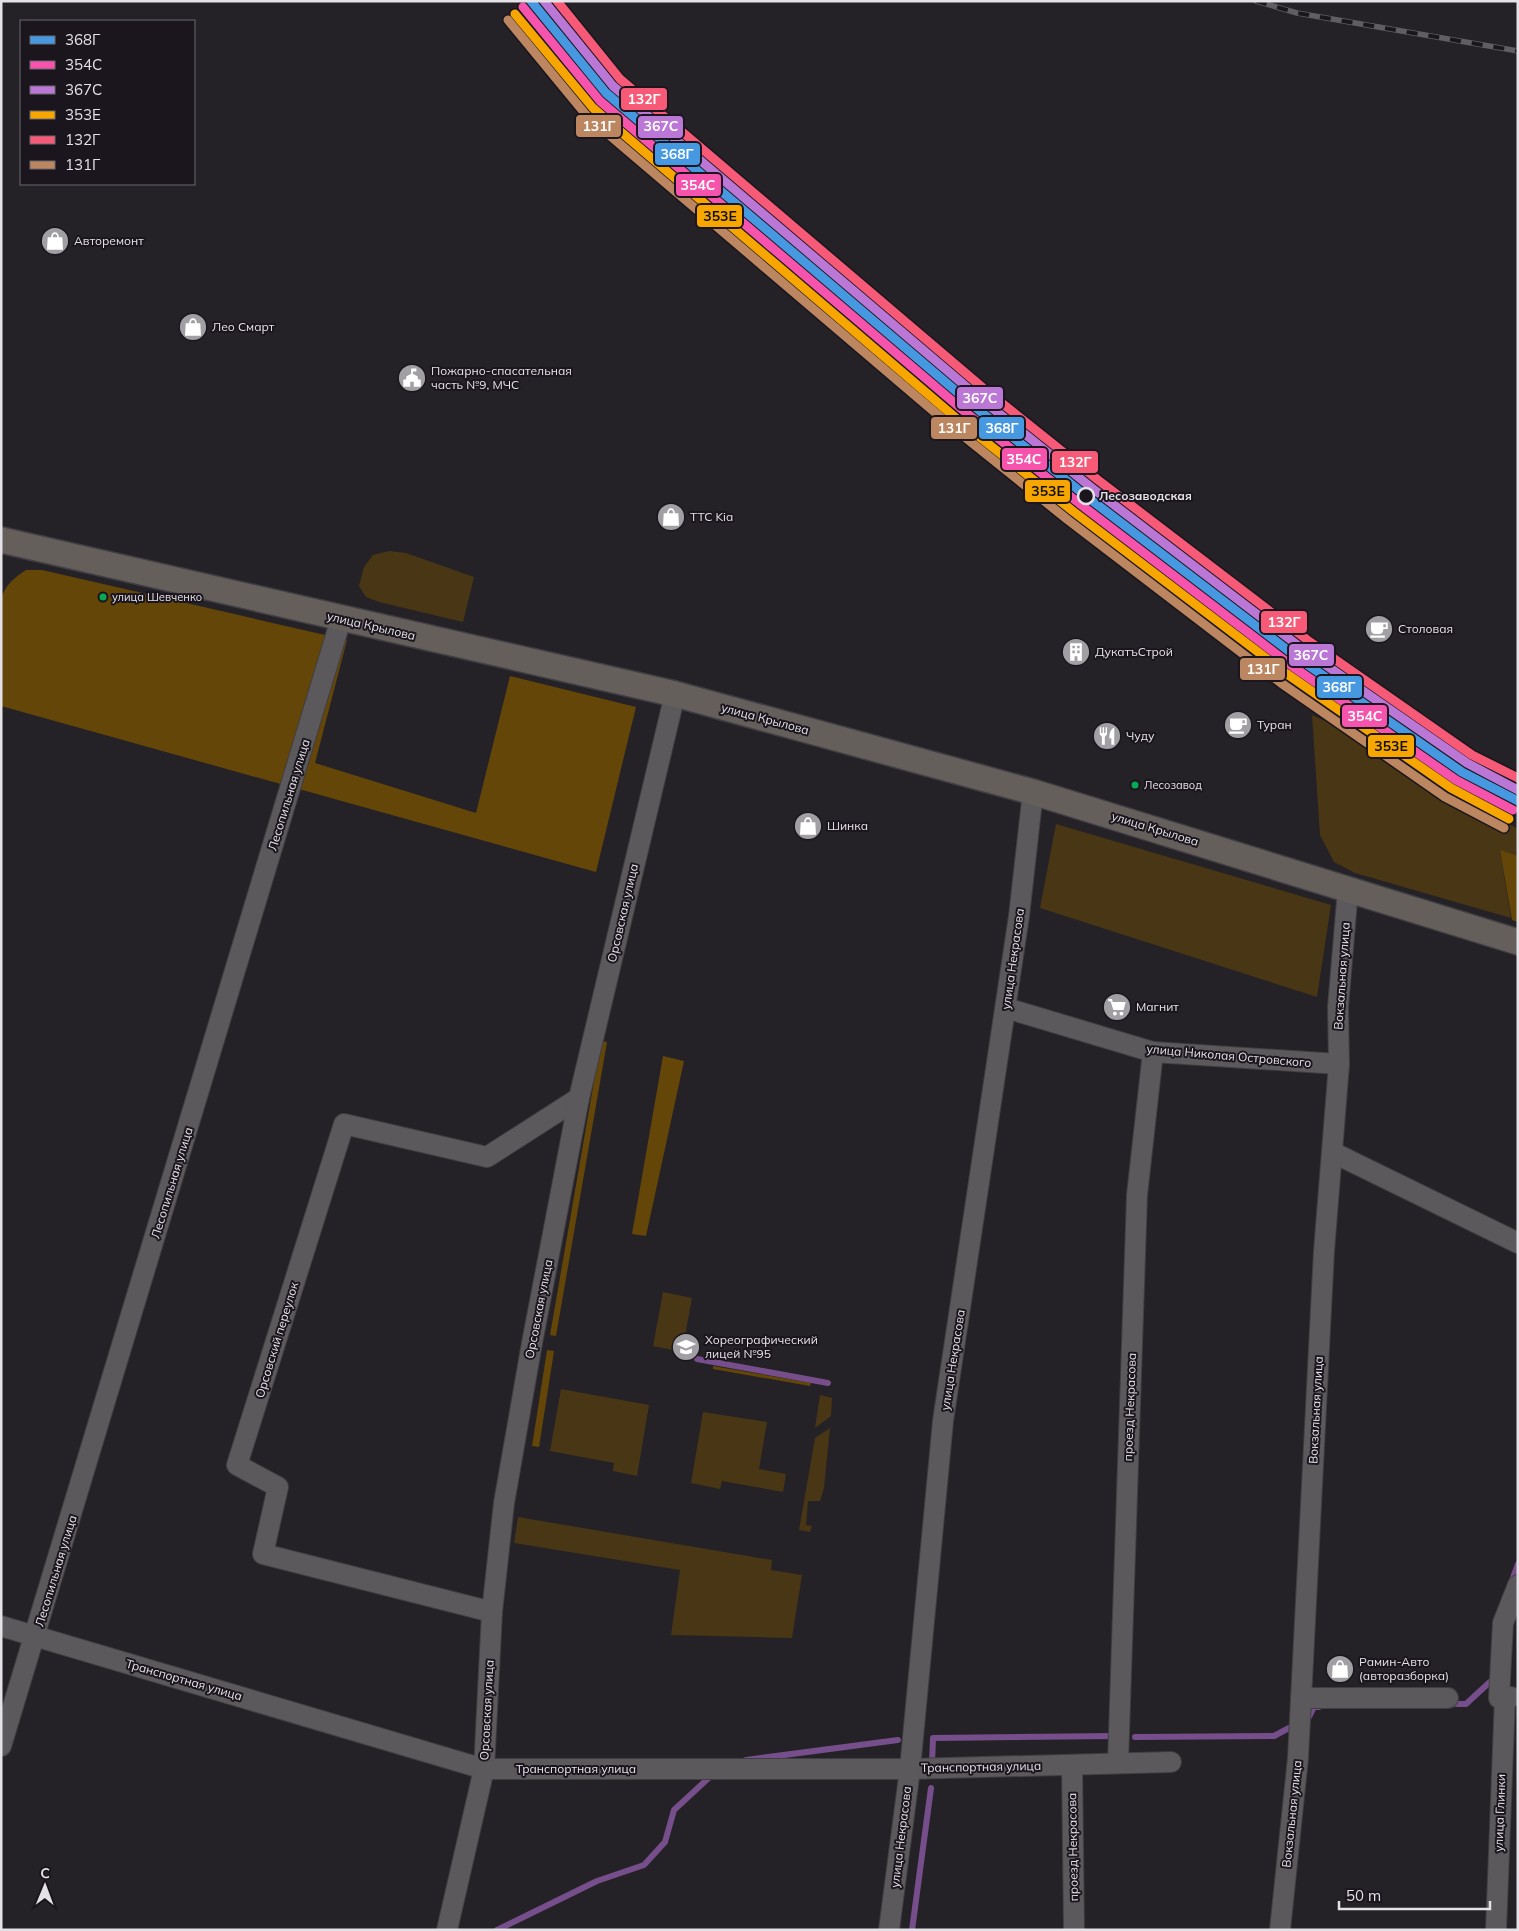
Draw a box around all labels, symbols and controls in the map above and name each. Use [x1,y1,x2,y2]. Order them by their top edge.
legend [20,20,195,185]
text: 368Г [65,30,101,49]
text: 354С [65,55,102,74]
text: 367С [65,80,102,99]
line badge: 132Г [620,87,668,111]
text: 132Г [627,90,661,108]
text: 353Е [65,105,101,124]
line badge: 131Г [575,114,622,138]
line badge: 367С [637,115,684,139]
text: 131Г [582,117,616,135]
text: 367С [644,117,678,135]
text: 132Г [65,130,101,149]
line badge: 368Г [654,142,701,166]
text: 368Г [660,145,694,163]
text: 131Г [65,155,101,174]
line badge: 354С [675,173,722,197]
text: 354С [681,176,715,194]
line badge: 353Е [696,204,743,228]
text: 353Е [703,207,737,225]
shop icon: Авторемонт [40,226,70,256]
place label: Авторемонт [74,233,144,248]
shop icon: Лео Смарт [178,312,208,342]
place label: Лео Смарт [212,319,275,334]
public building icon: Пожарно-спасательная часть №9, МЧС [397,363,427,393]
place label: Пожарно-спасательная часть №9, МЧС [431,363,572,392]
line badge: 367С [956,386,1004,410]
text: 367С [963,389,997,407]
line badge: 131Г [930,416,978,440]
line badge: 368Г [978,416,1025,440]
text: 131Г [937,419,971,437]
text: 368Г [985,419,1019,437]
line badge: 354С [1001,447,1048,471]
text: 354С [1007,450,1041,468]
line badge: 132Г [1051,450,1099,474]
text: 132Г [1058,453,1092,471]
line badge: 353Е [1024,479,1071,503]
text: 353Е [1031,482,1065,500]
marker: Лесозаводская [1077,487,1095,505]
place label: Лесозаводская [1099,488,1192,503]
shop icon: ТТС Kia [656,502,686,532]
place label: ТТС Kia [690,509,733,524]
place label: улица Шевченко [112,590,202,604]
marker: улица Шевченко [98,592,108,602]
street label: улица Крылова [325,608,417,643]
line badge: 132Г [1260,610,1308,634]
text: 132Г [1267,613,1301,631]
cafe icon: Столовая [1364,614,1394,644]
place label: Столовая [1398,621,1453,636]
building icon: ДукатъСтрой [1061,637,1091,667]
line badge: 367С [1288,643,1335,667]
place label: ДукатъСтрой [1095,644,1173,659]
text: 367С [1294,646,1328,664]
line badge: 131Г [1239,657,1286,681]
text: 131Г [1246,660,1280,678]
line badge: 368Г [1316,675,1363,699]
text: 368Г [1322,678,1356,696]
street label: улица Крылова [720,700,811,737]
line badge: 354С [1341,704,1388,728]
text: 354С [1348,707,1382,725]
cafe icon: Туран [1223,710,1253,740]
place label: Туран [1257,717,1292,732]
restaurant icon: Чуду [1092,721,1122,751]
place label: Чуду [1126,728,1155,743]
line badge: 353Е [1367,734,1415,758]
street label: Лесопильная улица [264,737,313,852]
text: 353Е [1374,737,1408,755]
place label: Лесозавод [1144,778,1202,792]
marker: Лесозавод [1130,780,1140,790]
street label: улица Крылова [1110,808,1200,849]
shop icon: Шинка [793,811,823,841]
place label: Шинка [827,818,868,833]
street label: Орсовская улица [604,862,641,964]
street label: улица Некрасова [998,907,1027,1011]
street label: Вокзальная улица [1330,922,1353,1030]
supermarket icon: Магнит [1102,992,1132,1022]
place label: Магнит [1136,999,1179,1014]
street label: улица Николая Островского [1146,1041,1312,1070]
street label: Лесопильная улица [147,1125,196,1240]
street label: Орсовская улица [522,1258,555,1360]
street label: Орсовский переулок [252,1280,301,1400]
street label: улица Некрасова [937,1308,968,1412]
school or university icon: Хореографический лицей №95 [671,1332,701,1362]
place label: Хореографический лицей №95 [705,1332,818,1361]
street label: проезд Некрасова [1120,1352,1139,1462]
street label: Вокзальная улица [1305,1356,1326,1464]
street label: Лесопильная улица [31,1513,80,1628]
shop icon: Рамин-Авто (авторазборка) [1325,1654,1355,1684]
place label: Рамин-Авто (авторазборка) [1359,1654,1449,1683]
street label: Транспортная улица [124,1656,244,1703]
street label: Орсовская улица [476,1659,497,1761]
street label: Транспортная улица [921,1758,1041,1775]
street label: Вокзальная улица [1278,1760,1305,1868]
street label: Транспортная улица [516,1761,636,1776]
street label: улица Глинки [1491,1774,1508,1852]
street label: улица Некрасова [887,1785,914,1889]
street label: проезд Некрасова [1064,1793,1081,1901]
north arrow [20,1861,70,1911]
text: С [40,1864,50,1882]
scale bar [1339,1878,1490,1910]
text: 50 m [1346,1886,1381,1905]

